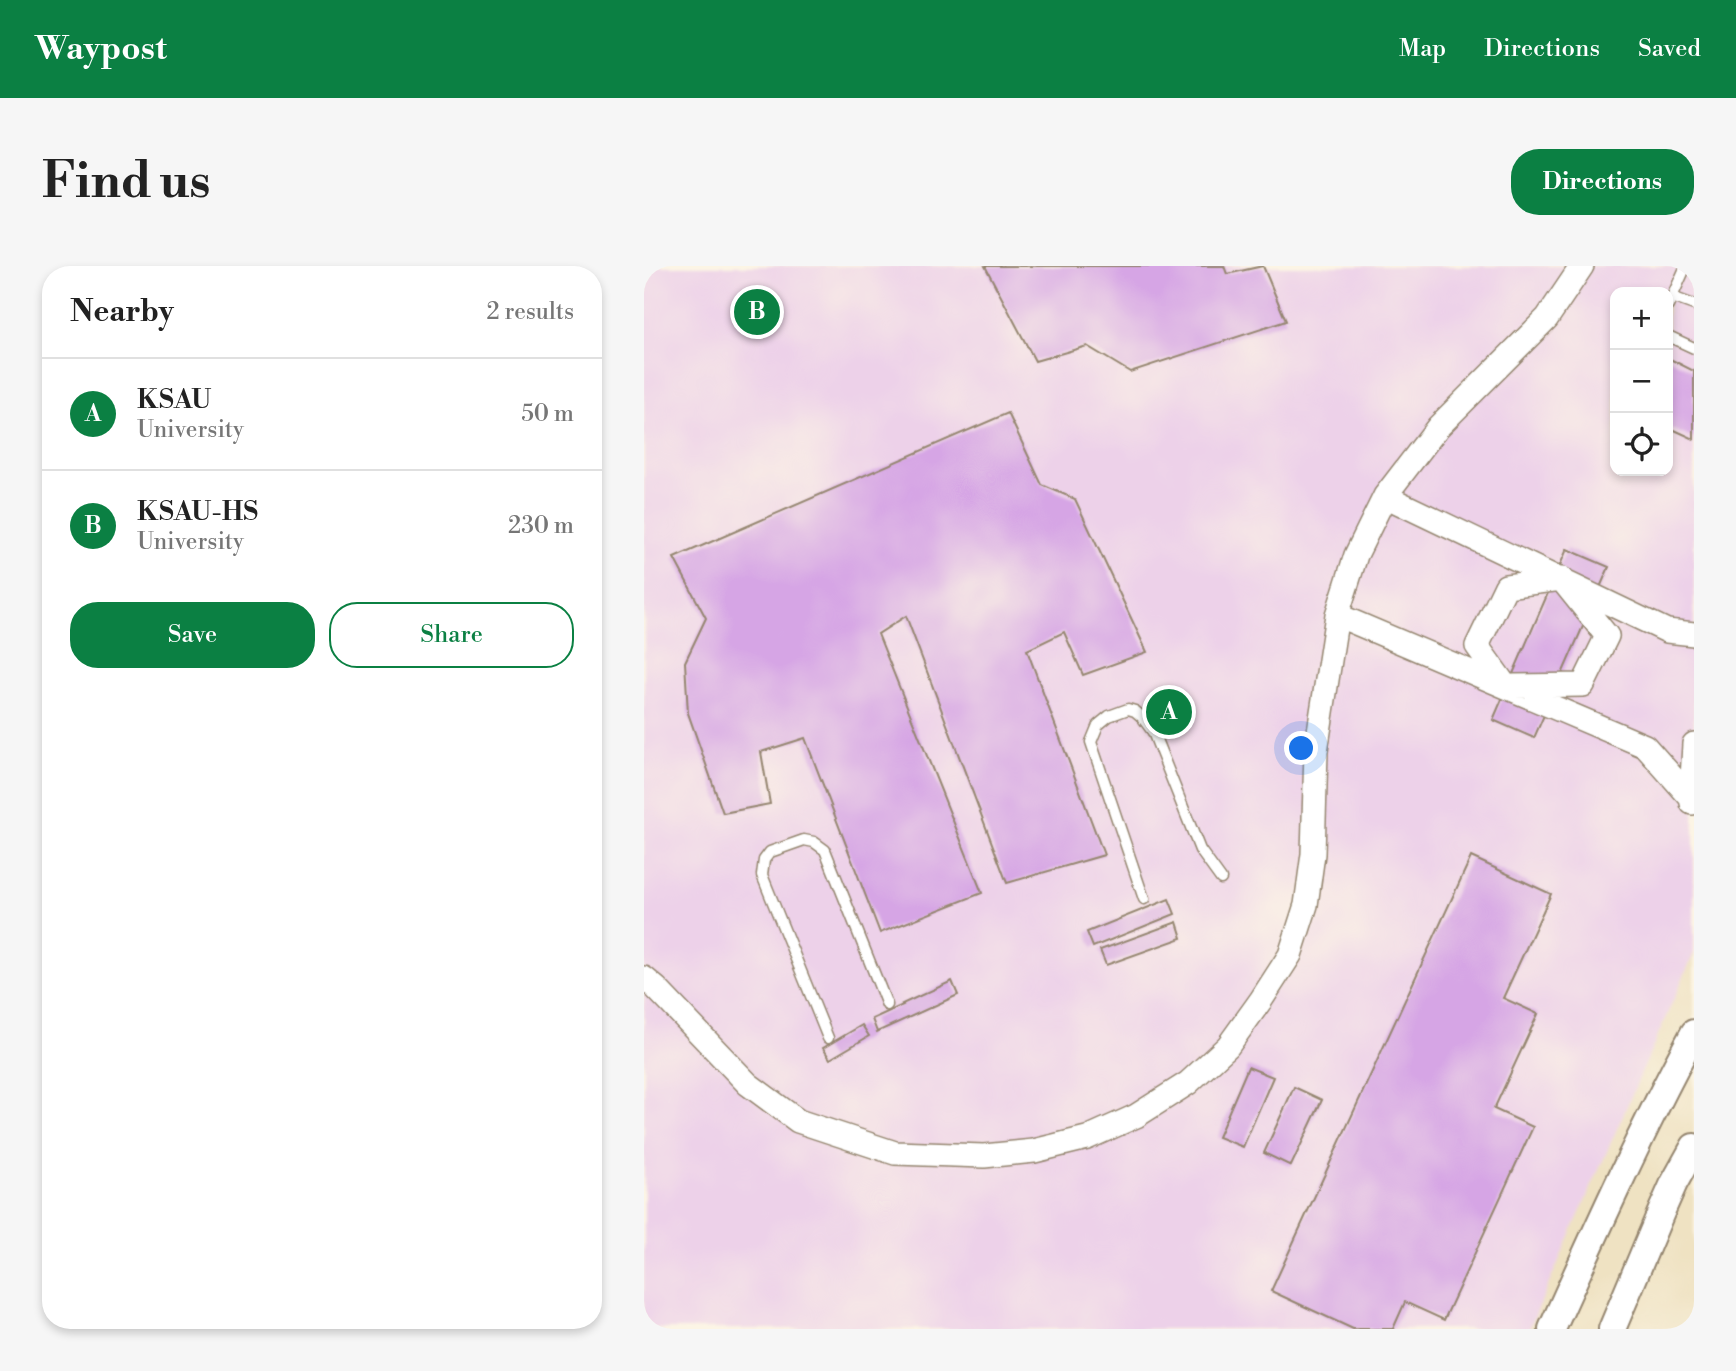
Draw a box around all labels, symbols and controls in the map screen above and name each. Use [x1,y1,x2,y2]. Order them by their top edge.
text: Waypost [35,29,167,70]
text: Map [1399,34,1446,64]
text: Directions [1484,34,1600,64]
text: Saved [1638,34,1701,64]
button: Directions [1511,149,1694,215]
text: Find us [42,152,211,213]
pin: B [734,286,780,338]
map controls [1610,287,1673,476]
button: + [1610,287,1673,350]
text: Nearby [70,293,174,331]
text: 2 results [487,298,574,326]
button: − [1610,350,1673,413]
text: KSAU [137,384,211,416]
text: A [85,400,101,428]
text: 50 m [521,400,574,428]
button: locate [1610,413,1673,476]
text: University [137,416,244,444]
text: KSAU-HS [137,496,258,528]
text: B [84,512,102,540]
text: 230 m [508,512,574,540]
text: University [137,528,244,556]
button: Save [70,602,315,668]
button: Share [329,602,574,668]
pin: A [1146,686,1192,738]
your location [1284,731,1318,765]

